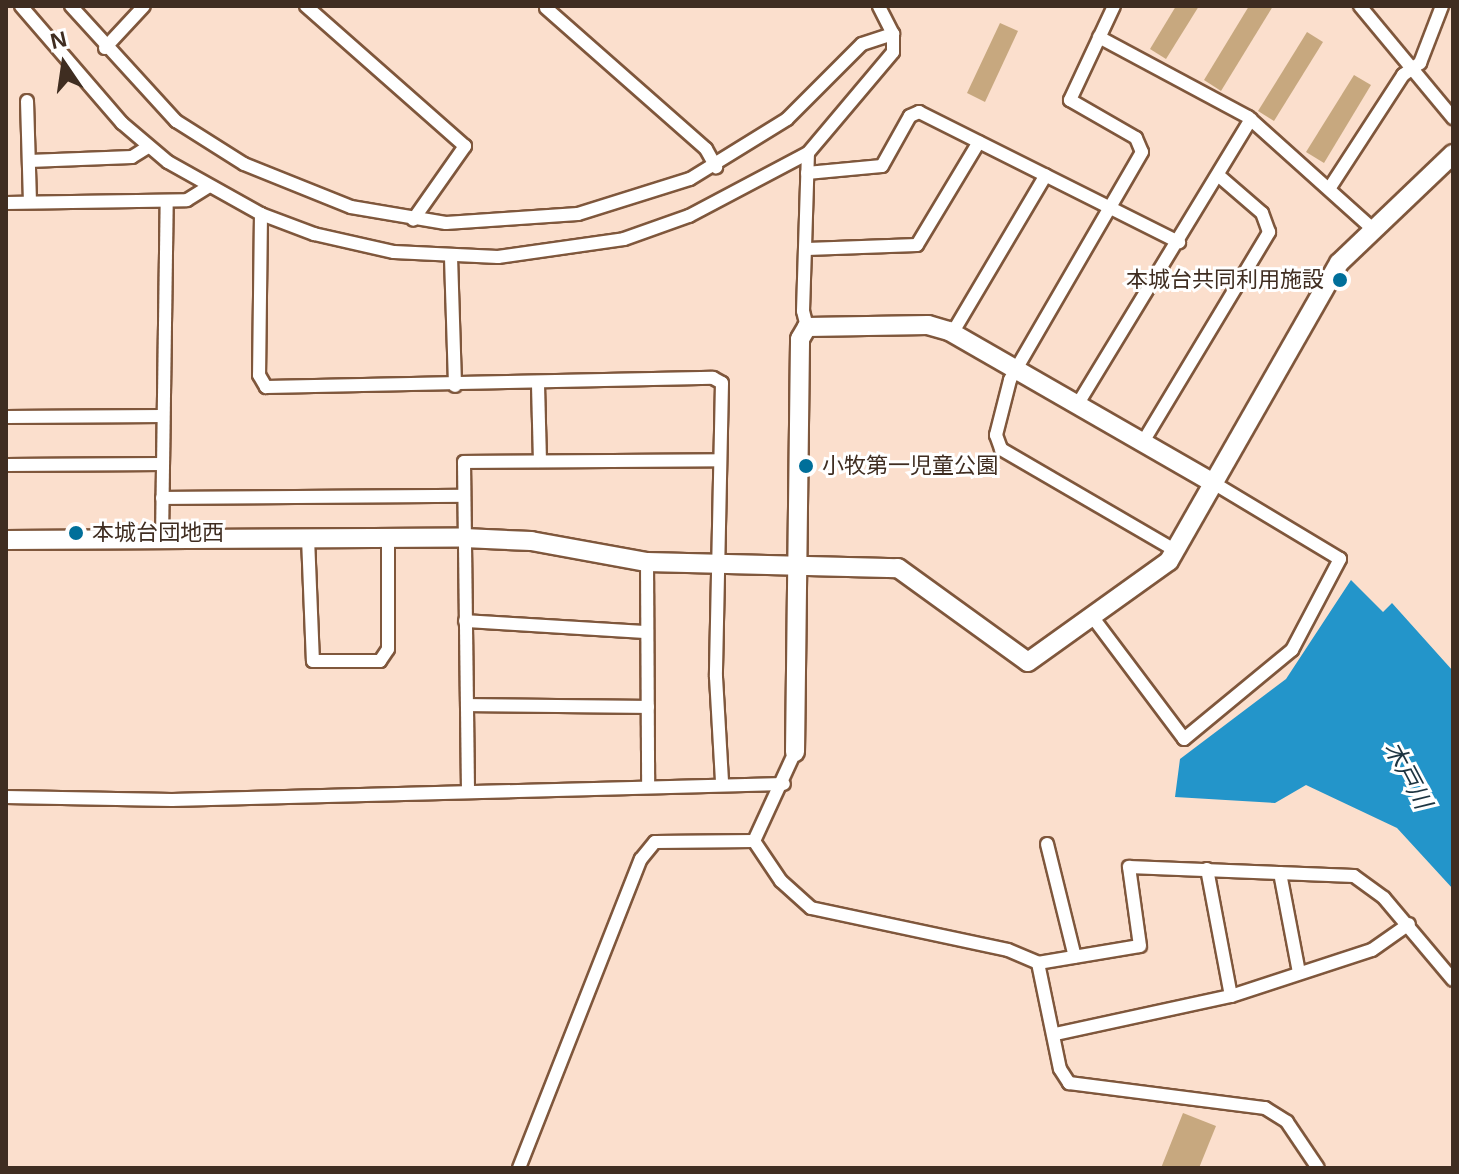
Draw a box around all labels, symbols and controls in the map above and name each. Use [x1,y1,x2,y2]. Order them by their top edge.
north arrow [24,24,104,104]
text: N [48,26,69,54]
place label: 本城台共同利用施設 [1126,267,1324,293]
marker: 本城台共同利用施設 [1331,271,1349,289]
place label: 小牧第一児童公園 [822,453,998,479]
marker: 小牧第一児童公園 [797,457,815,475]
place label: 本城台団地西 [92,520,224,546]
marker: 本城台団地西 [67,524,85,542]
water label: 木戸川 [1378,736,1438,814]

